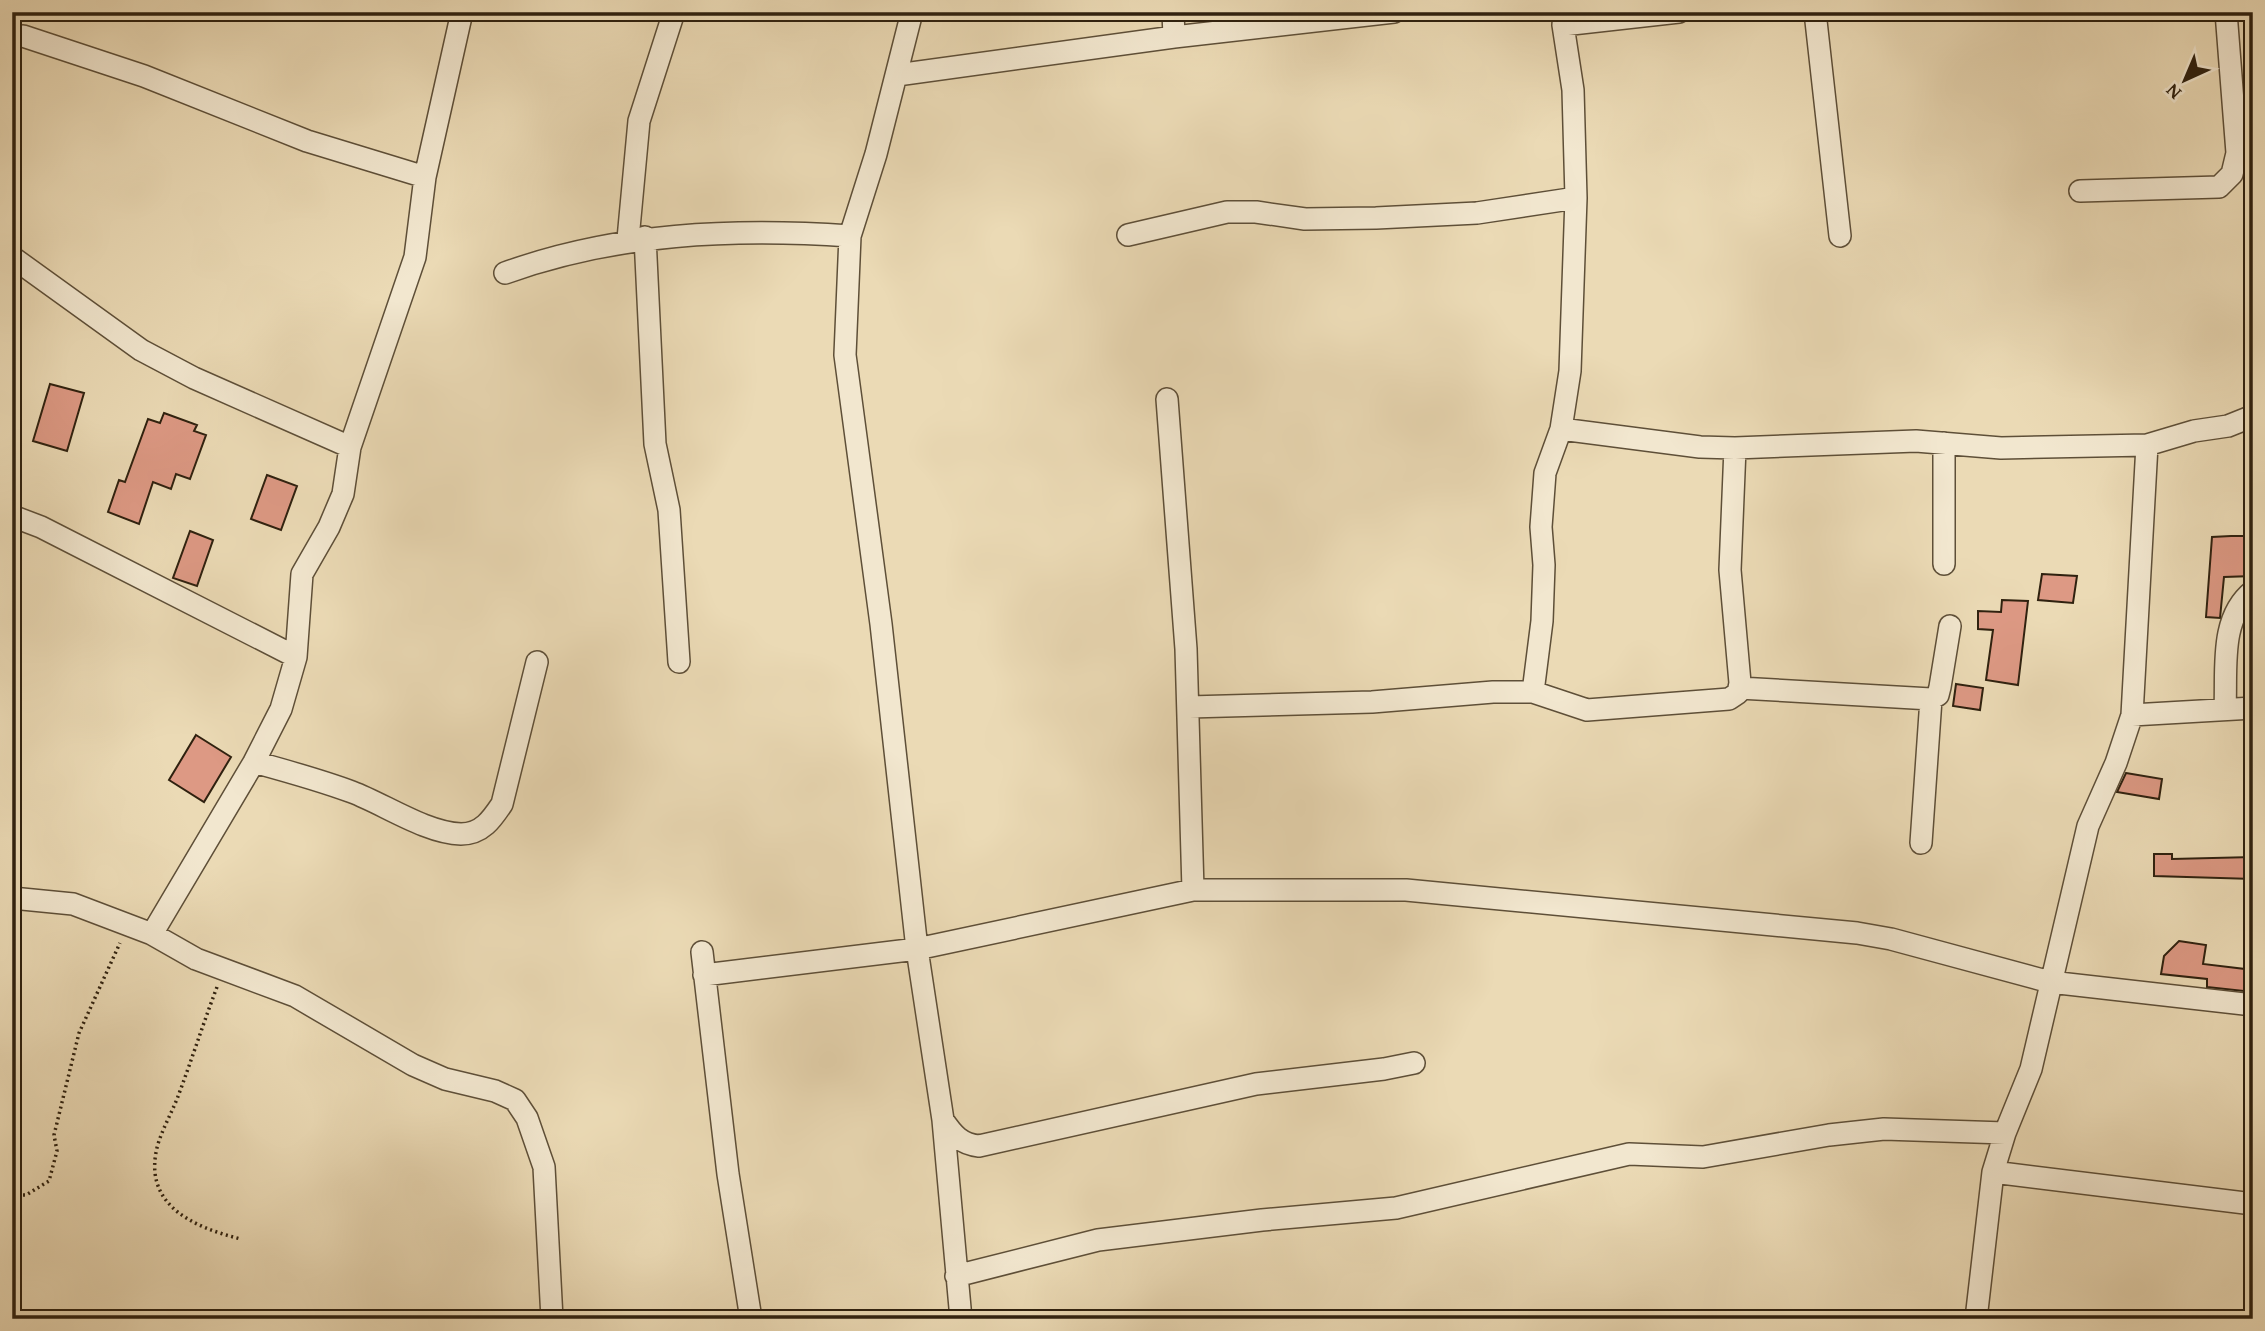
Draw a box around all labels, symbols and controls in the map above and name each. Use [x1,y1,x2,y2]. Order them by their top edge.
north arrow [2150,46,2220,116]
text: N [2159,78,2187,107]

